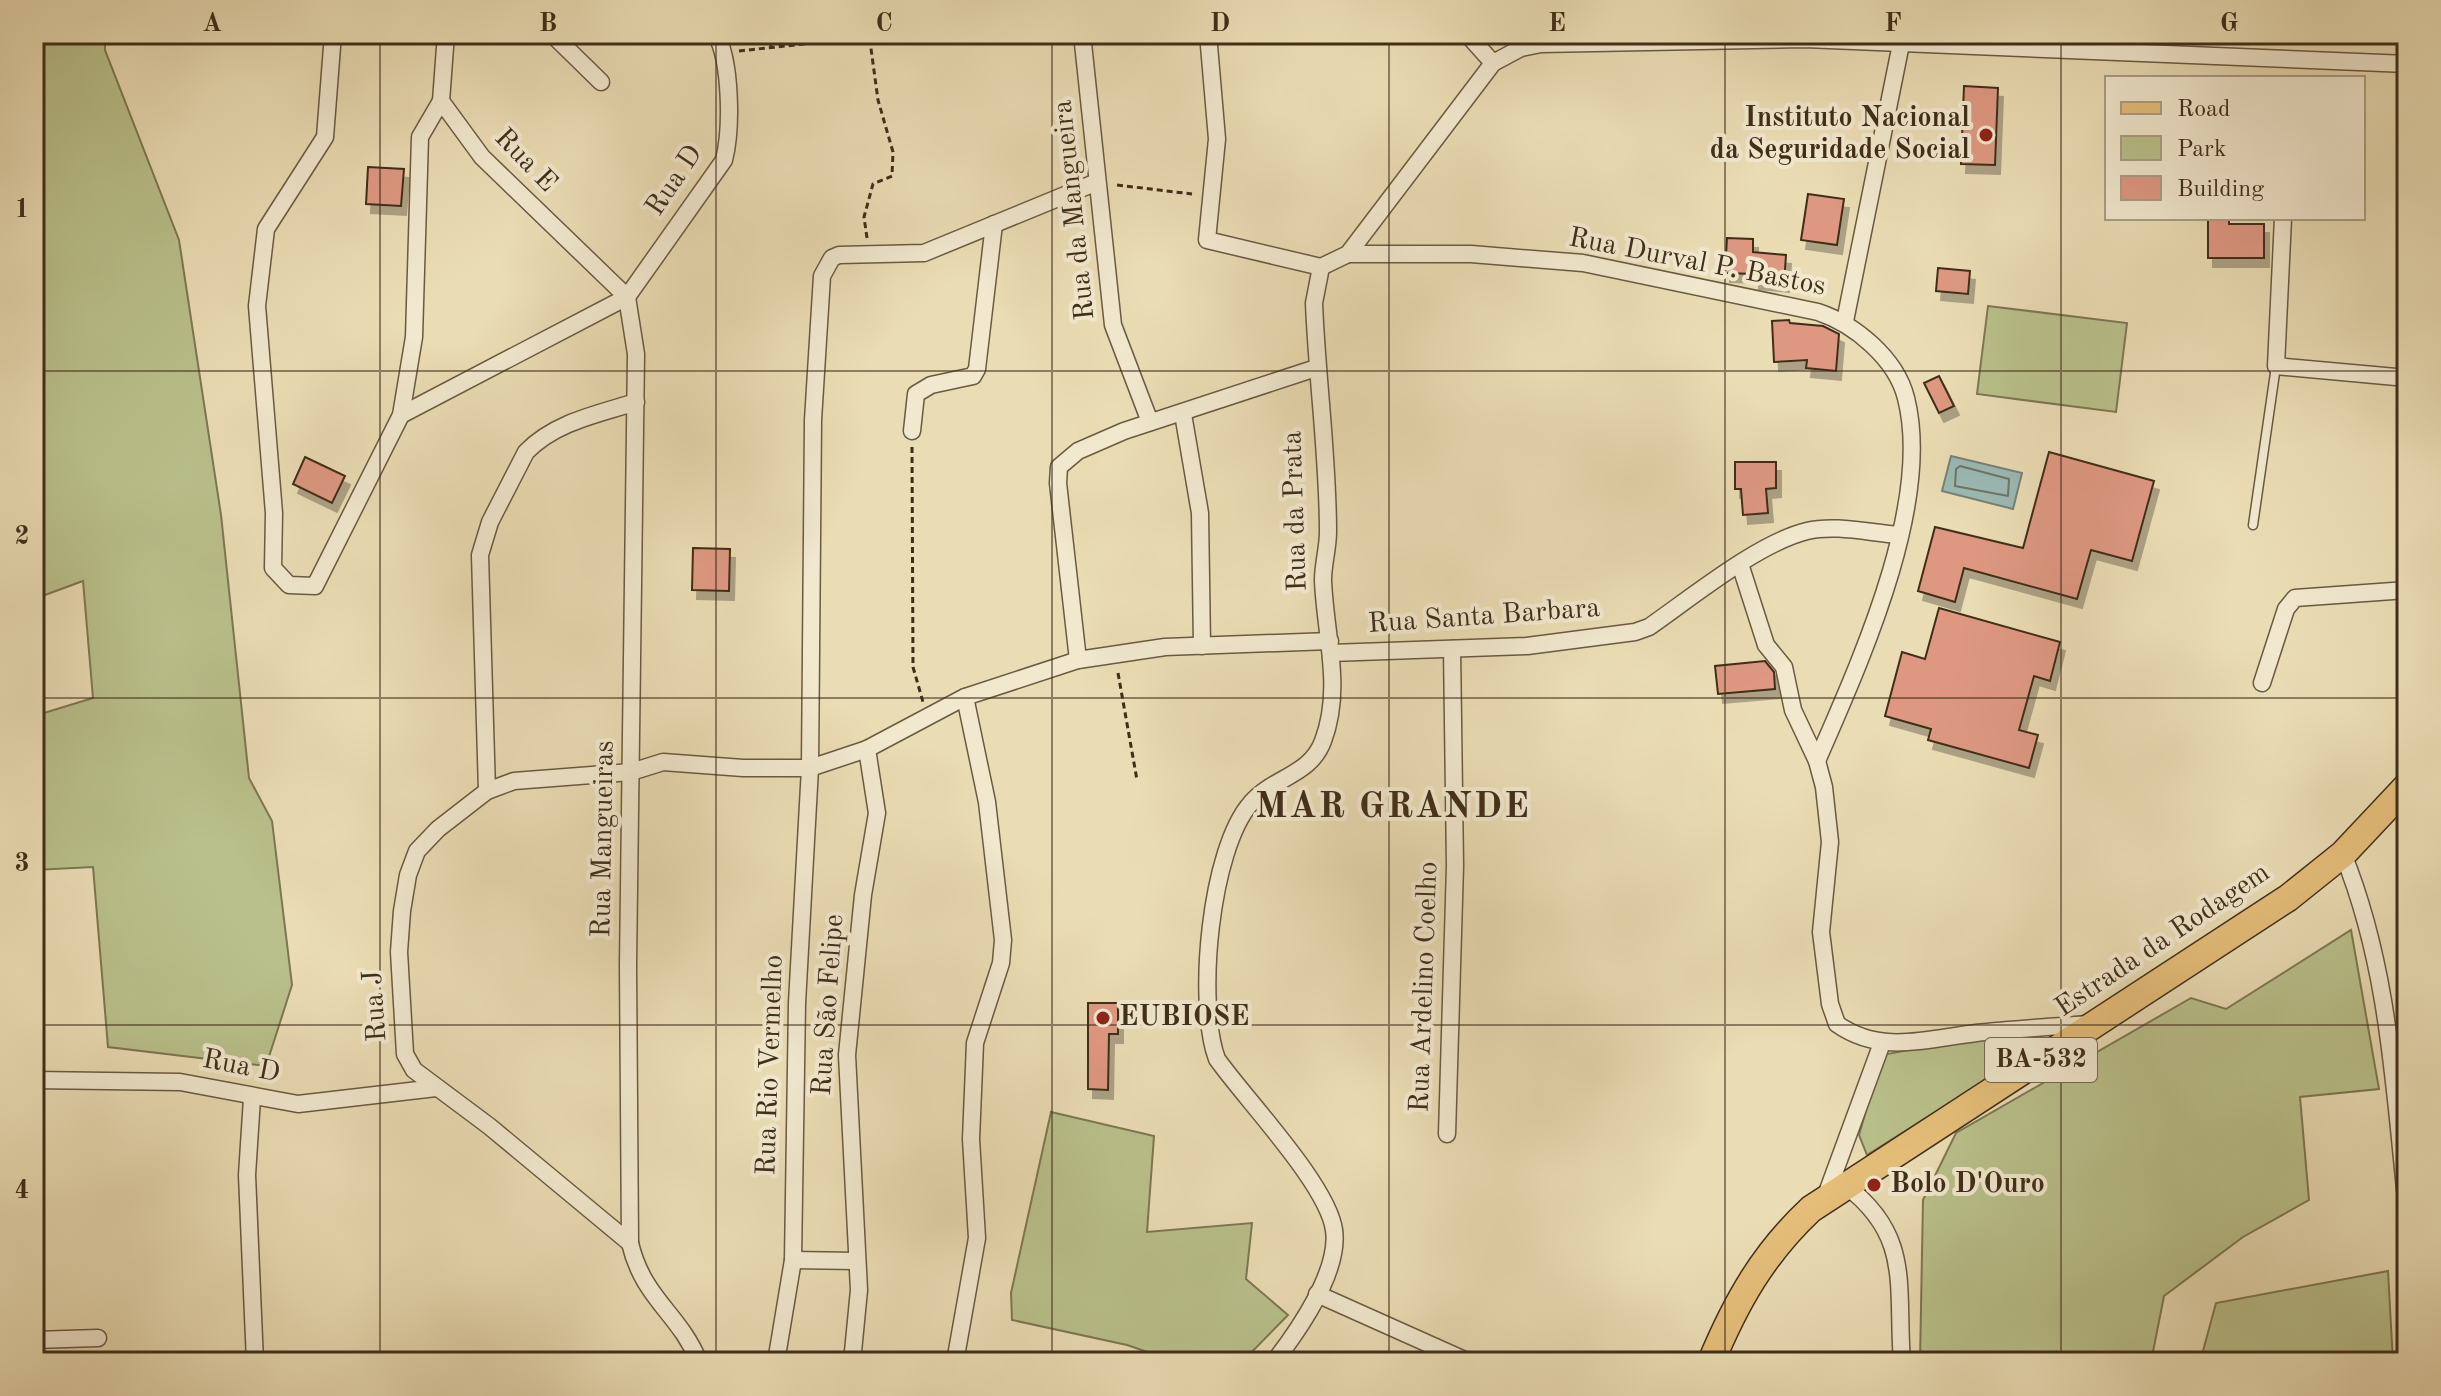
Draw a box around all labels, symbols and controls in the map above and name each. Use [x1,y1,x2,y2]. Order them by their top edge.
text: A [202,11,222,37]
text: B [539,11,557,37]
text: C [875,11,893,37]
text: D [1210,11,1230,37]
text: E [1548,11,1566,37]
text: F [1884,11,1902,37]
text: G [2220,11,2238,37]
legend [2105,76,2365,220]
street label: Rua da Mangueira [1049,98,1100,321]
text: Road [2177,98,2230,122]
place label: Instituto Nacional da Seguridade Social [1710,105,1970,165]
street label: Rua E [489,124,561,198]
marker: Instituto Nacional da Seguridade Social [1977,126,1995,144]
text: Park [2177,138,2226,162]
street label: Rua D [641,141,709,221]
text: Building [2177,178,2264,202]
text: 1 [14,197,30,223]
street label: Rua Durval P. Bastos [1566,224,1828,302]
street label: Rua da Prata [1279,430,1313,592]
text: 2 [14,524,30,550]
street label: Rua Santa Barbara [1367,595,1601,639]
street label: Rua Mangueiras [588,740,620,938]
district label: MAR GRANDE [1255,790,1531,826]
text: 3 [14,851,30,877]
street label: Estrada da Rodagem [2051,859,2275,1023]
street label: Rua Ardelino Coelho [1407,861,1443,1113]
street label: Rua São Felipe [809,913,849,1097]
street label: Rua Rio Vermelho [753,954,789,1176]
street label: Rua J [360,969,392,1043]
place label: EUBIOSE [1119,1004,1249,1032]
marker: EUBIOSE [1094,1009,1112,1027]
road number: BA-532 [1985,1038,2097,1082]
street label: Rua D [200,1046,282,1088]
place label: Bolo D'Ouro [1890,1171,2045,1199]
marker: Bolo D'Ouro [1865,1176,1883,1194]
text: 4 [14,1178,30,1204]

